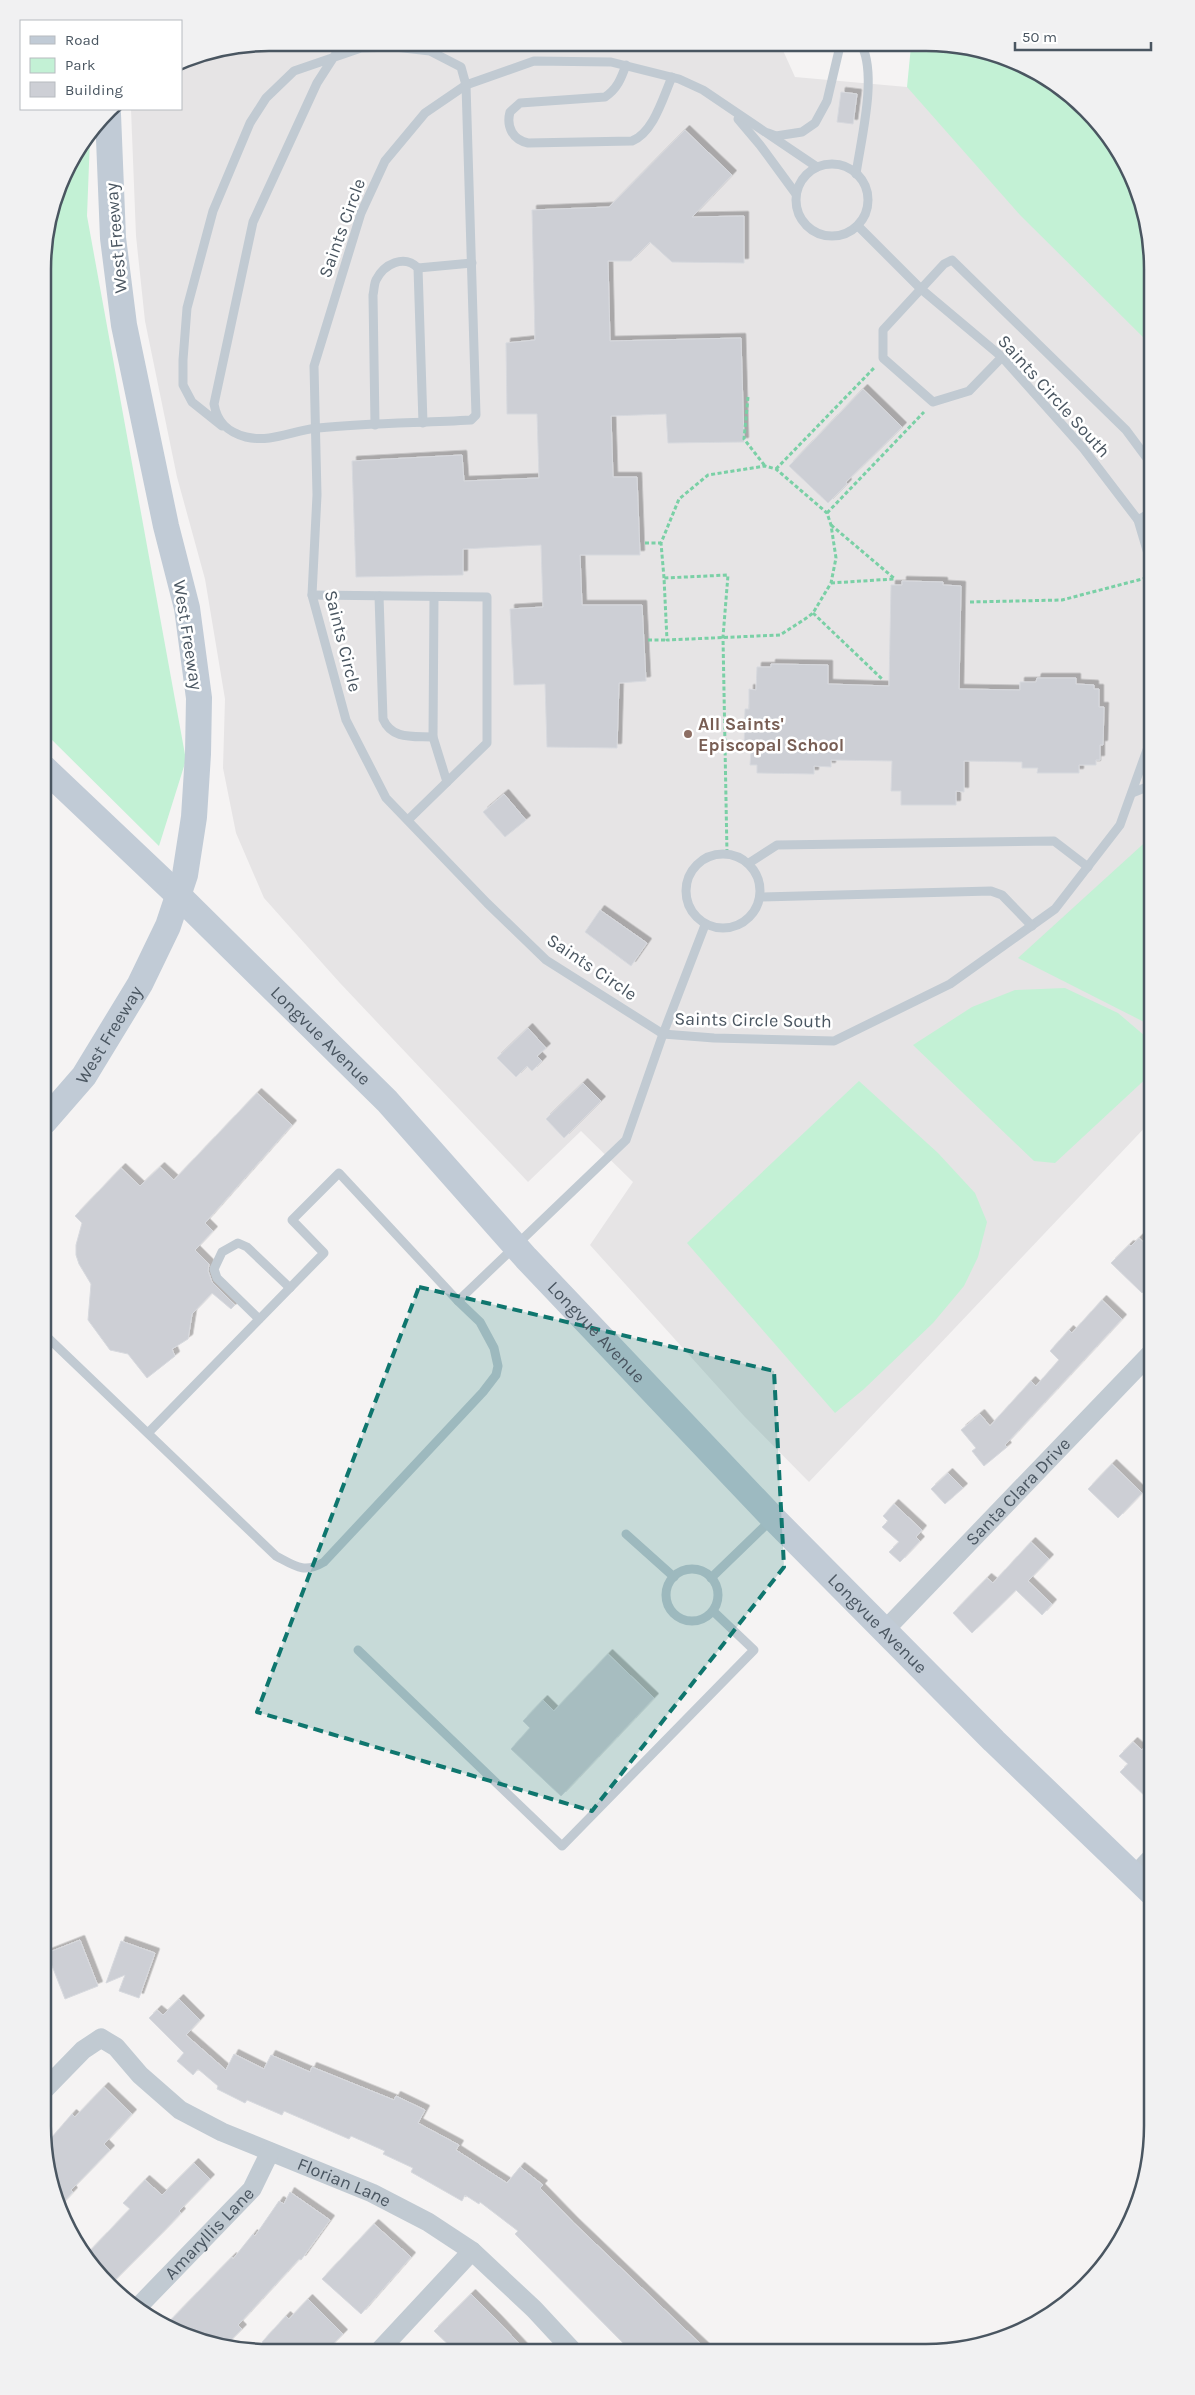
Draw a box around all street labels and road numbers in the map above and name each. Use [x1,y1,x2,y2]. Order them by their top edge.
street label: Saints Circle [314,175,370,281]
street label: West Freeway [100,181,132,294]
street label: Saints Circle South [993,330,1115,462]
street label: West Freeway [168,578,208,692]
street label: Saints Circle [320,588,366,694]
street label: Saints Circle [543,929,641,1005]
street label: West Freeway [71,981,148,1088]
street label: Longvue Avenue [266,981,375,1090]
street label: Saints Circle South [674,1008,832,1032]
street label: Longvue Avenue [543,1277,650,1388]
street label: Santa Clara Drive [961,1433,1075,1550]
street label: Longvue Avenue [823,1569,932,1678]
street label: Florian Lane [294,2153,395,2212]
street label: Amaryllis Lane [160,2183,259,2284]

